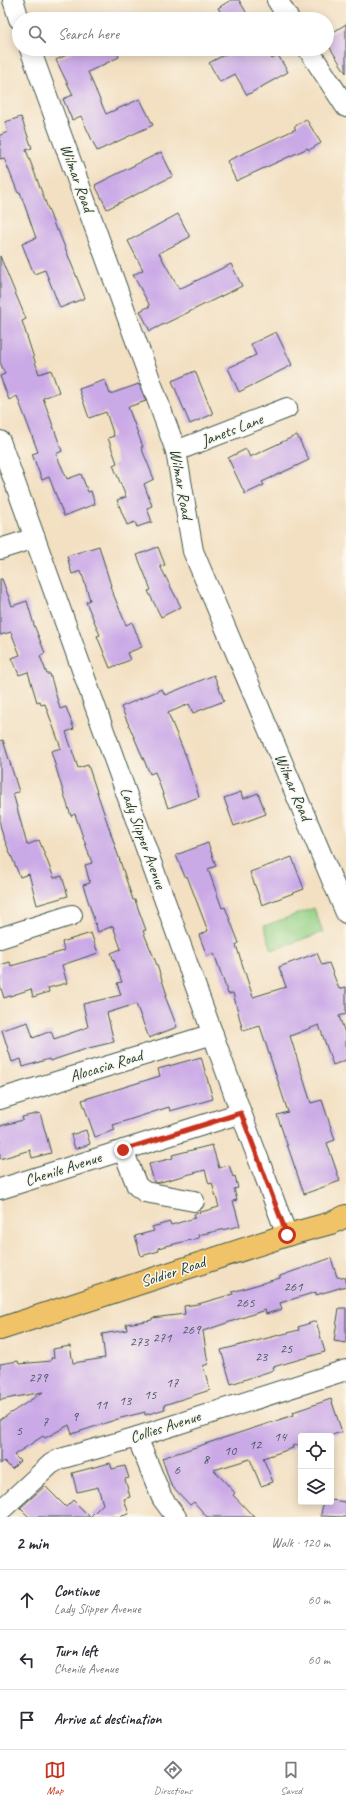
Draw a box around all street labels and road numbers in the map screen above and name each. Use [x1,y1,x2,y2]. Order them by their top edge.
street label: Wilmar Road [55,141,99,217]
street label: Janets Lane [197,408,267,451]
street label: Wilmar Road [165,447,197,523]
street label: Wilmar Road [270,750,317,826]
street label: Lady Slipper Avenue [115,784,171,893]
street label: Alocasia Road [67,1045,147,1086]
street label: Chenile Avenue [22,1147,105,1191]
street label: Soldier Road [138,1251,210,1292]
street label: Collies Avenue [127,1406,204,1448]

